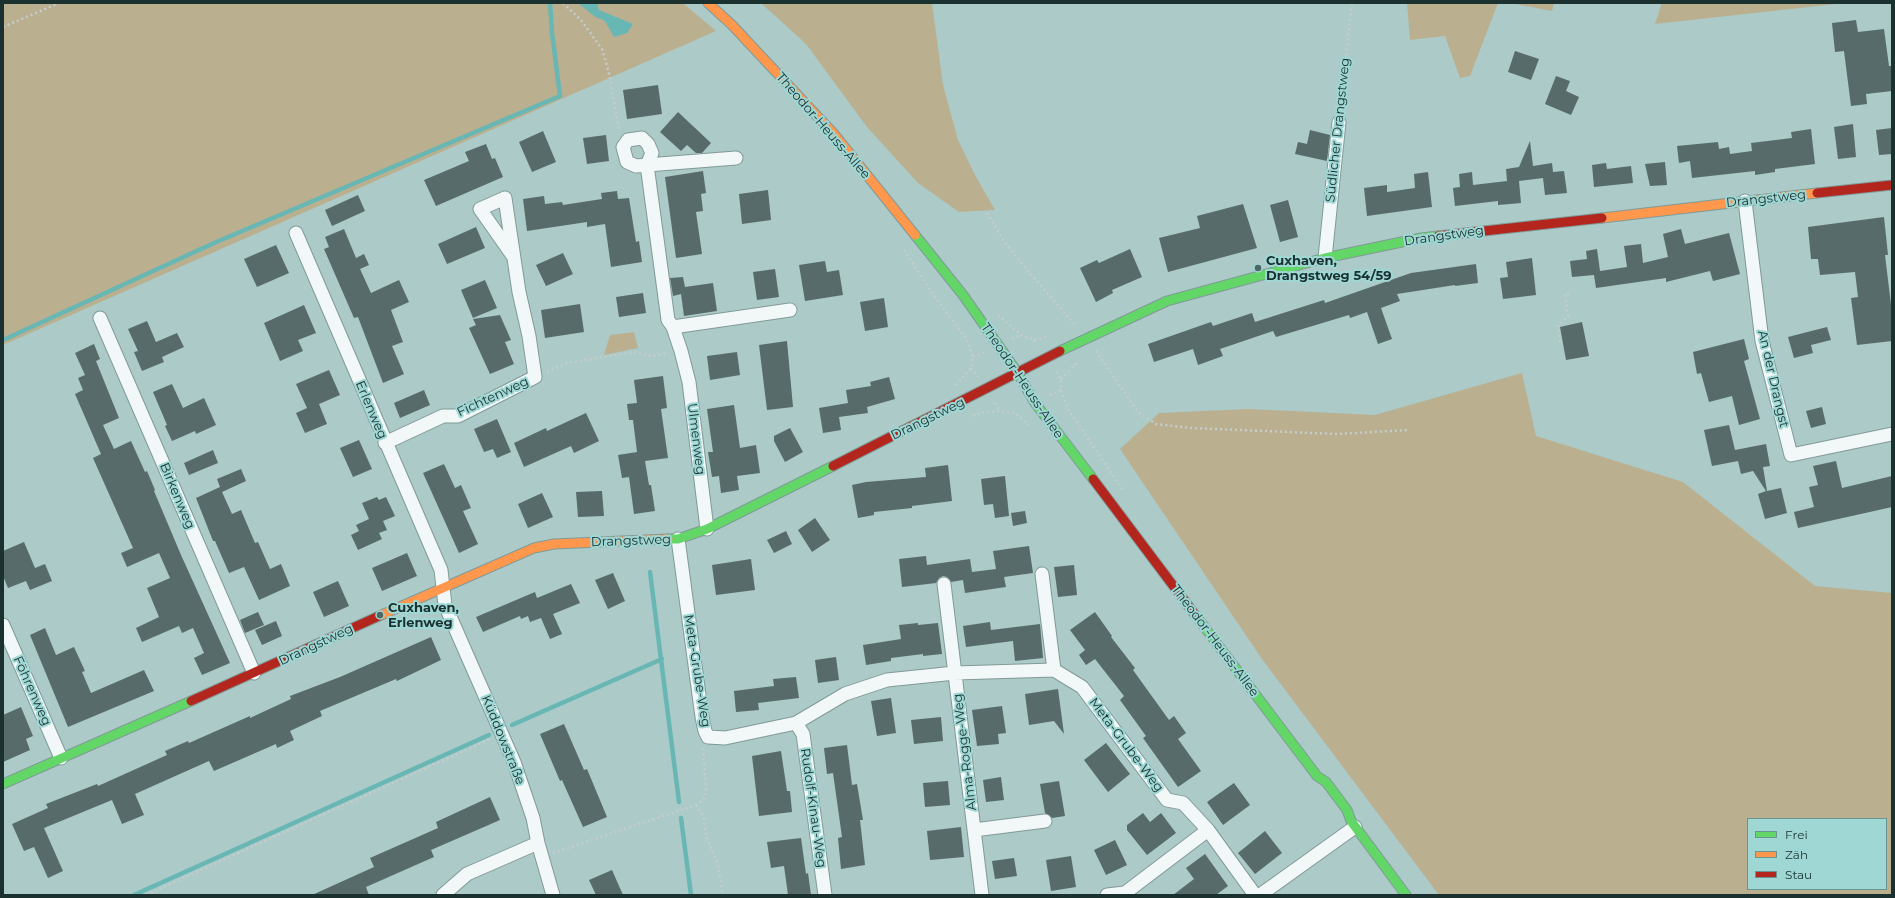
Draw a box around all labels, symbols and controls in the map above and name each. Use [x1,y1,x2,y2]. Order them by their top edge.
street label: Südlicher Drangstweg [1323,57,1353,203]
street label: Theodor-Heuss-Allee [773,70,873,182]
street label: Drangstweg [1725,187,1807,211]
street label: Drangstweg [1403,223,1485,249]
place label: Cuxhaven, Drangstweg 54/59 [1266,253,1391,284]
marker: Cuxhaven, Drangstweg 54/59 [1253,263,1263,273]
street label: Theodor-Heuss-Allee [978,320,1066,442]
street label: An der Drangst [1754,329,1792,429]
street label: Fichtenweg [455,374,531,420]
street label: Erlenweg [352,379,390,441]
street label: Drangstweg [889,394,967,444]
street label: Ulmenweg [684,402,708,476]
street label: Birkenweg [156,461,198,531]
street label: Drangstweg [591,532,671,550]
street label: Theodor-Heuss-Allee [1168,582,1262,700]
place label: Cuxhaven, Erlenweg [388,600,459,631]
marker: Cuxhaven, Erlenweg [375,610,385,620]
street label: Meta-Grube-Weg [680,613,714,729]
street label: Drangstweg [276,621,356,669]
street label: Föhrenweg [10,654,54,728]
street label: Küddowstraße [478,693,528,787]
street label: Alma-Rogge-Weg [950,693,980,811]
street label: Meta-Grube-Weg [1085,695,1167,795]
street label: Rudolf-Kinau-Weg [797,747,829,869]
legend [1747,818,1887,890]
text: Frei [1785,827,1808,842]
text: Zäh [1785,847,1808,862]
text: Stau [1785,867,1812,882]

